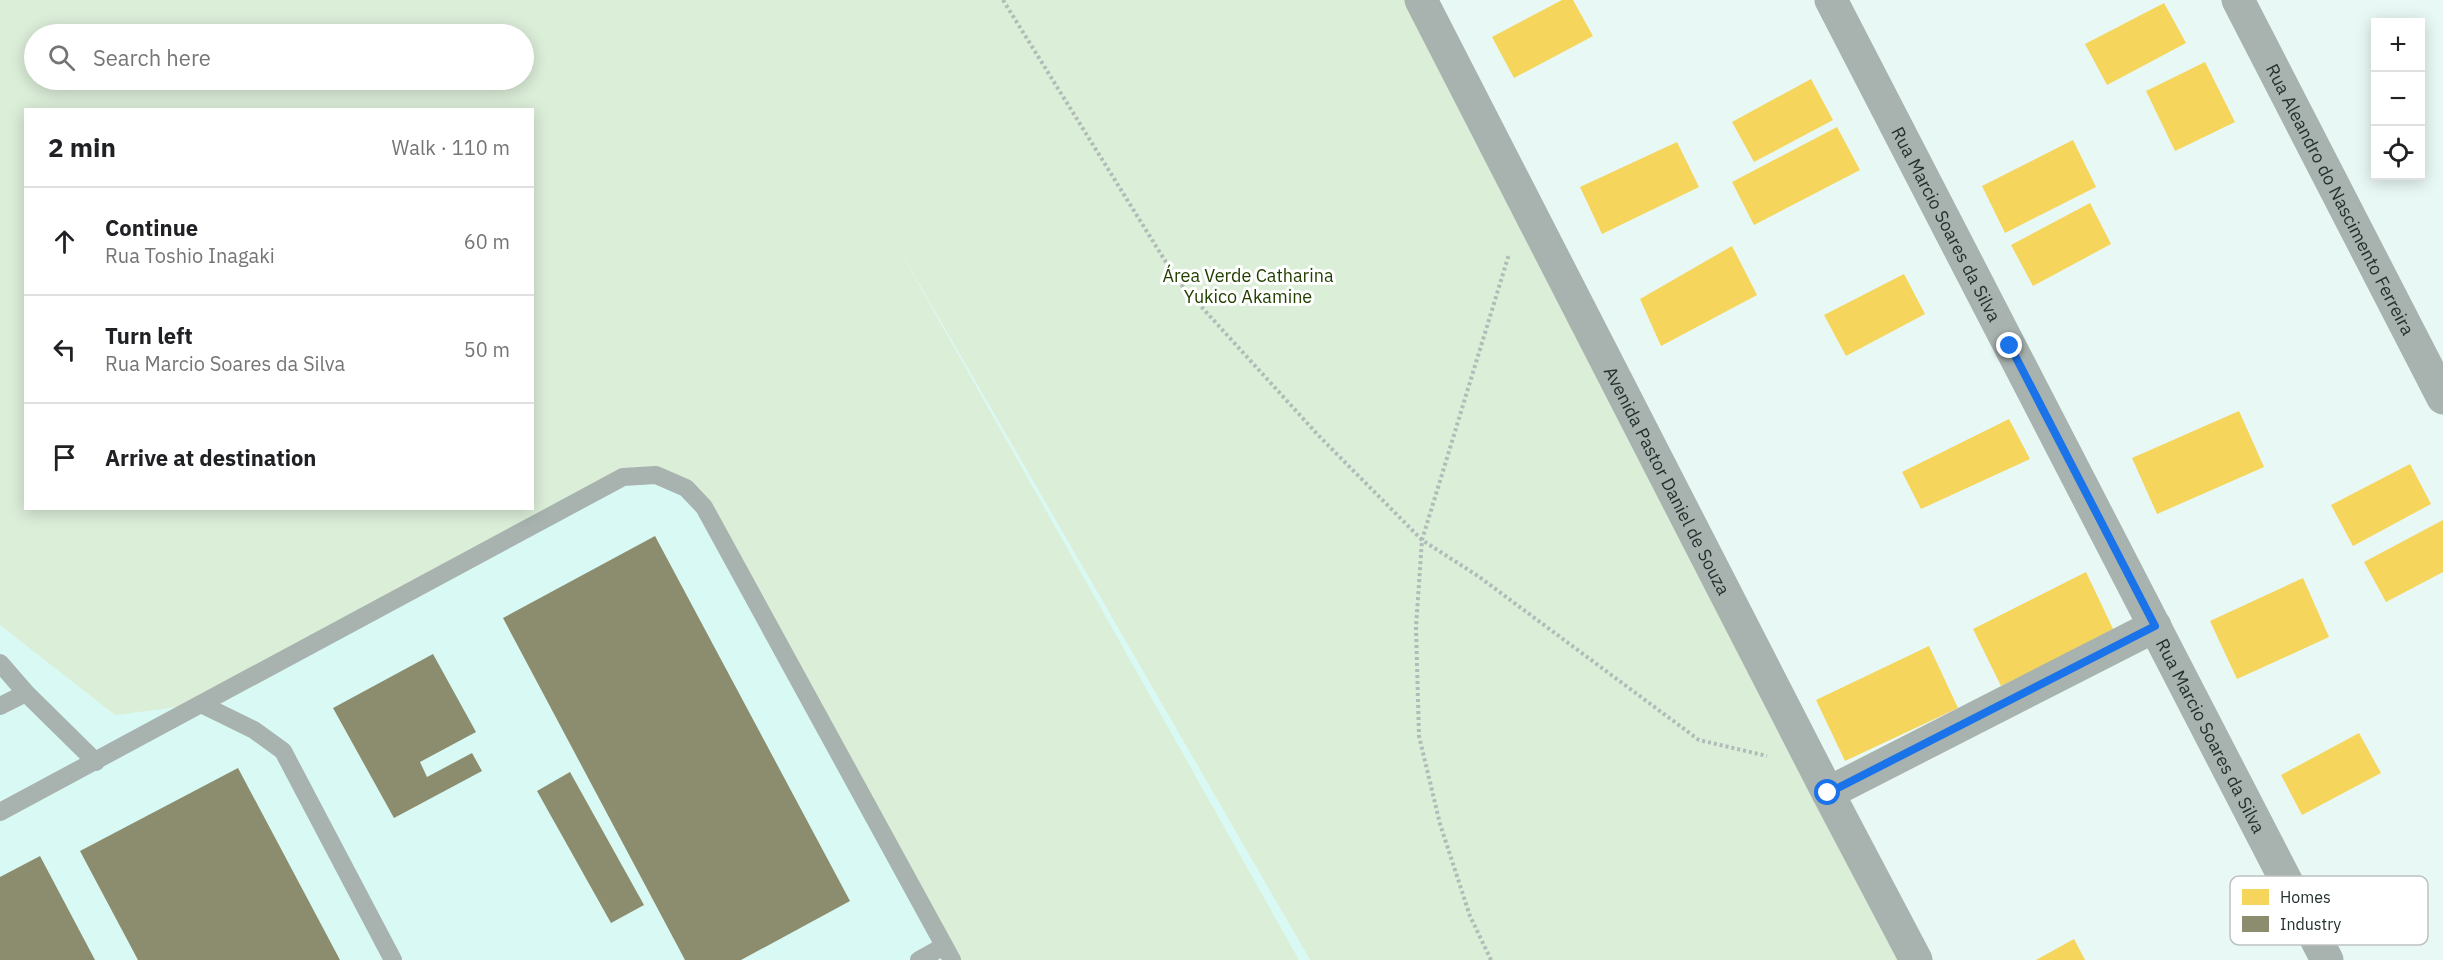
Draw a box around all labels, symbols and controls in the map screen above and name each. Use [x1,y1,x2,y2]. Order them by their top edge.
map controls [2371,18,2425,180]
button: + [2371,18,2425,72]
search box [24,24,534,90]
icon: search [45,41,78,74]
text: Search here [93,43,211,72]
street label: Rua Aleandro do Nascimento Ferreira [2261,59,2420,339]
button: − [2371,72,2425,126]
street label: Rua Marcio Soares da Silva [1887,123,2007,326]
button: locate [2371,126,2425,180]
text: 2 min [48,130,116,164]
text: Walk · 110 m [392,134,510,161]
text: Continue [105,213,198,242]
icon: ahead [48,225,81,258]
text: 60 m [464,228,510,255]
text: Rua Toshio Inagaki [105,242,275,269]
park label: Área Verde Catharina Yukico Akamine [1162,264,1334,308]
text: Turn left [105,321,193,350]
route end [1996,332,2022,358]
icon: left [48,333,81,366]
text: 50 m [464,336,510,363]
text: Rua Marcio Soares da Silva [105,350,345,377]
street label: Avenida Pastor Daniel de Souza [1599,362,1736,599]
icon: arrive [48,441,81,474]
text: Arrive at destination [105,443,316,472]
street label: Rua Marcio Soares da Silva [2151,634,2271,837]
route start [1814,779,1840,805]
legend [2230,876,2428,945]
text: Homes [2280,887,2331,907]
text: Industry [2280,914,2341,934]

